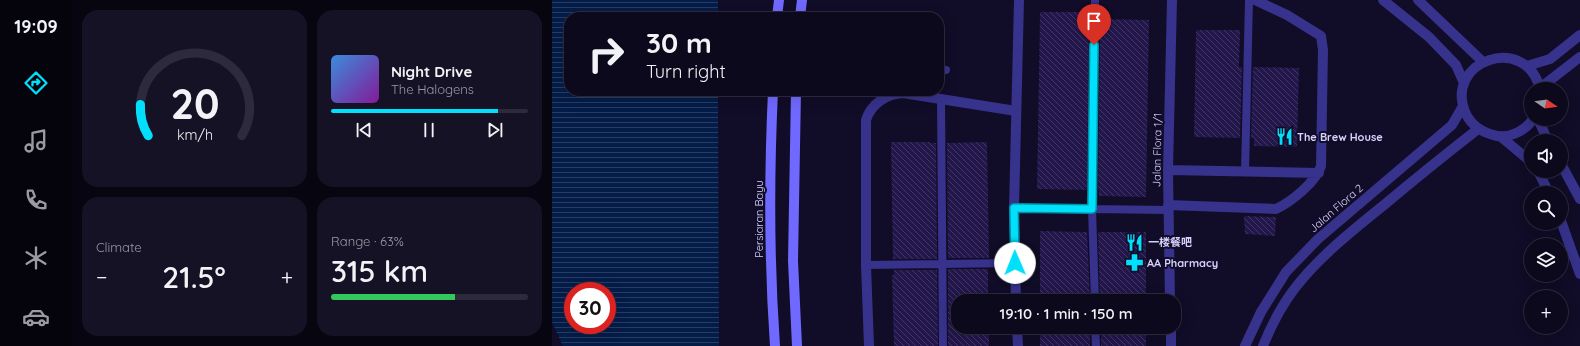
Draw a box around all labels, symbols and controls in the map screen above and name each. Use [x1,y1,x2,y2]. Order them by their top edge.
pin [1077,4,1111,45]
icon: arrive [1083,10,1105,32]
text: 19:09 [14,15,58,38]
text: 30 m [646,25,712,60]
icon: right [580,28,632,80]
text: Turn right [646,60,726,83]
text: Night Drive [391,62,472,81]
icon: directions [22,69,50,97]
text: 20 [170,77,219,129]
text: The Halogens [391,81,474,97]
north arrow [1524,82,1568,126]
map controls [1524,82,1568,334]
street label: Jalan Flora 1/1 [1149,113,1165,187]
icon: previous [353,119,375,141]
icon: pause [418,119,440,141]
icon: next [484,119,506,141]
text: km/h [176,126,213,144]
icon: music [22,127,50,155]
restaurant icon: The Brew House [1274,127,1294,147]
place label: The Brew House [1297,130,1383,144]
button: sound [1524,134,1568,178]
street label: Persiaran Bayu [752,180,766,258]
street label: Jalan Flora 2 [1306,181,1366,235]
icon: phone [22,186,50,214]
button: search [1524,186,1568,230]
restaurant icon: 一楼餐吧 [1125,232,1145,252]
text: Range · 63% [331,233,404,249]
place label: 一楼餐吧 [1148,235,1192,249]
button: layers [1524,238,1568,282]
text: Climate [96,239,142,255]
position arrow [994,242,1036,284]
icon: climate [22,244,50,272]
text: 315 km [331,252,428,290]
pharmacy icon: AA Pharmacy [1124,253,1144,273]
place label: AA Pharmacy [1147,256,1218,270]
text: 21.5° [162,258,226,296]
text: − [96,263,107,291]
text: + [281,263,293,291]
speed limit sign: 30 [564,282,616,334]
button: + [1524,290,1568,334]
icon: car [22,303,50,331]
text: 19:10 · 1 min · 150 m [999,304,1133,323]

